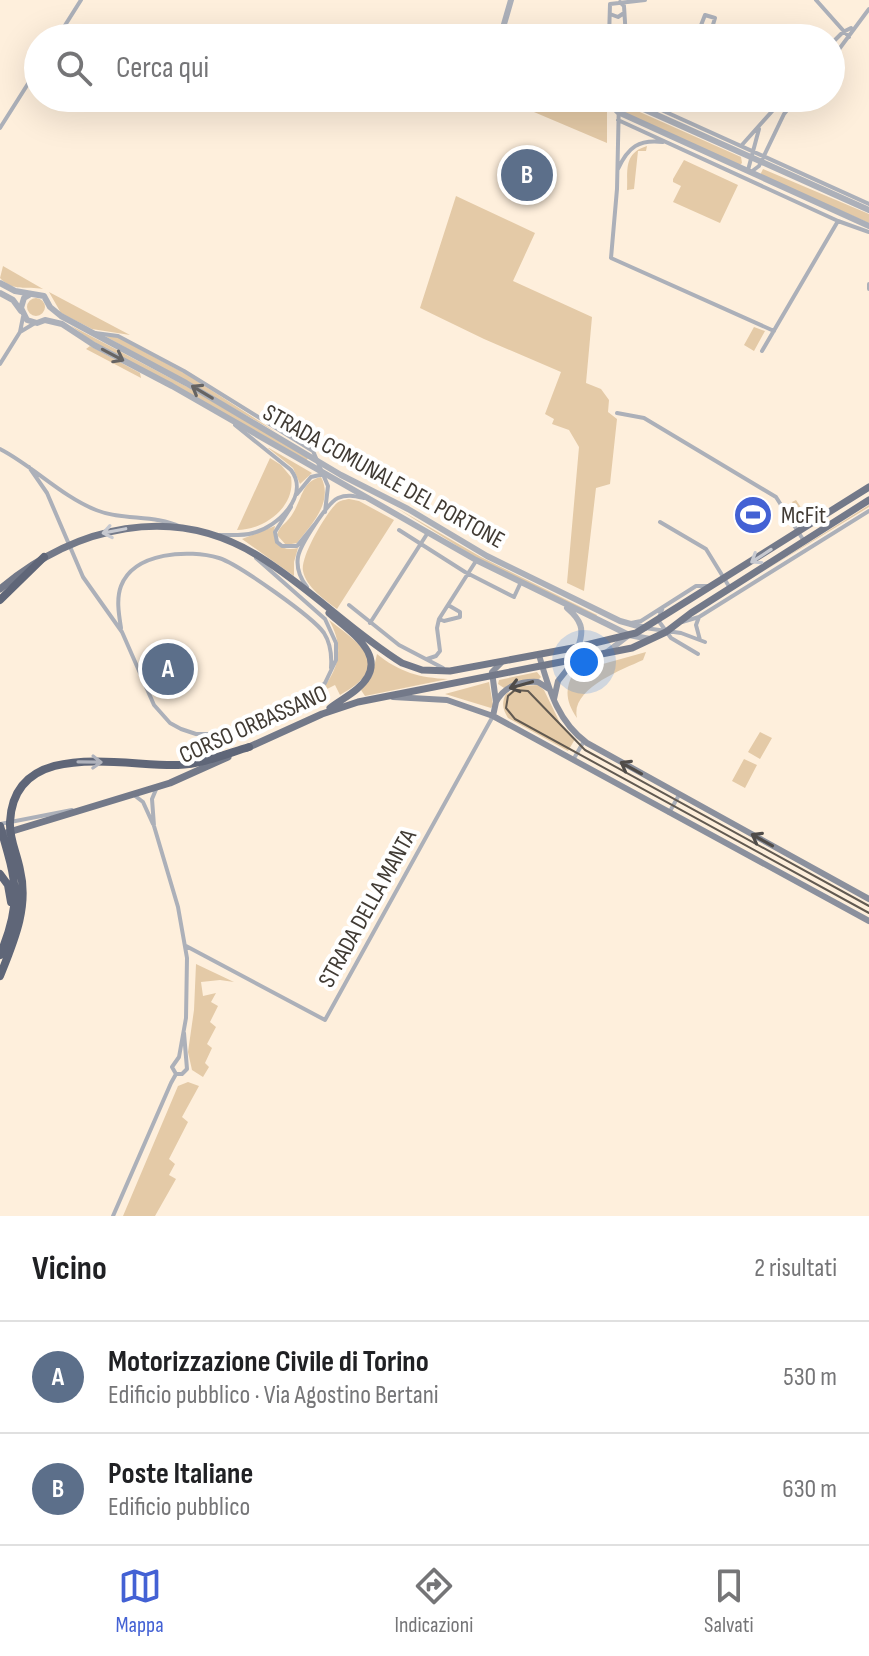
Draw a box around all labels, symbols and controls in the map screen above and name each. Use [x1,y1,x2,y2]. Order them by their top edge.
search box [24,24,845,112]
icon: search [52,46,96,90]
text: Cerca qui [116,50,209,86]
pin: B [501,145,553,205]
one-way arrow [101,348,124,364]
one-way arrow [191,384,214,400]
street label: STRADA COMUNALE DEL PORTONE [258,398,510,555]
sports icon: McFit [732,494,774,536]
place label: McFit [781,501,826,530]
one-way arrow [102,525,128,540]
one-way arrow [750,548,773,564]
pin: A [142,639,194,699]
your location [564,642,604,682]
street label: CORSO ORBASSANO [175,679,332,770]
one-way arrow [509,679,534,693]
one-way arrow [76,755,103,770]
one-way arrow [620,760,644,775]
street label: STRADA DELLA MANTA [312,824,423,992]
one-way arrow [750,832,774,847]
text: Vicino [32,1248,107,1289]
text: 2 risultati [754,1253,837,1284]
text: Motorizzazione Civile di Torino [108,1344,429,1380]
text: A [52,1362,64,1393]
text: 530 m [783,1362,837,1393]
text: Edificio pubblico · Via Agostino Bertani [108,1380,439,1411]
text: Poste Italiane [108,1456,253,1492]
text: B [52,1474,64,1505]
text: 630 m [782,1474,837,1505]
text: Edificio pubblico [108,1492,250,1523]
tab: Mappa [115,1564,164,1639]
tab: Indicazioni [394,1564,473,1639]
tab: Salvati [704,1564,754,1639]

